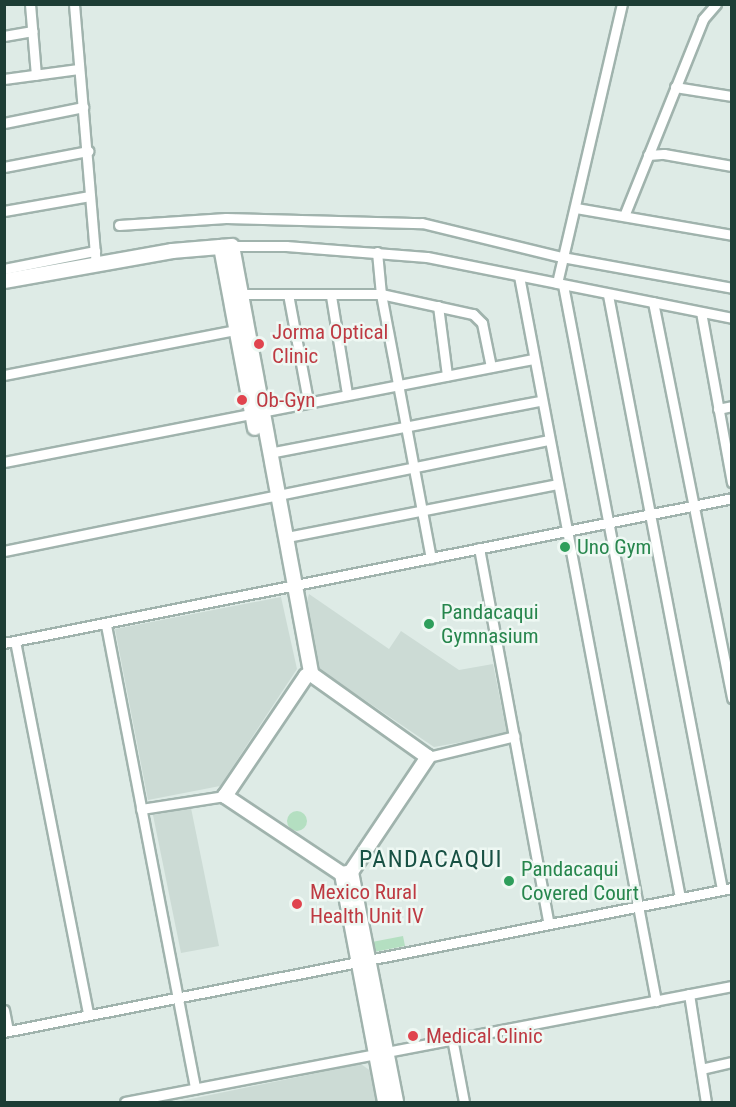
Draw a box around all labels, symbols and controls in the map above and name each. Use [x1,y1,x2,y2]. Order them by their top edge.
place label: Jorma Optical Clinic [272,319,388,369]
marker: Jorma Optical Clinic [250,335,268,353]
place label: Ob-Gyn [256,387,316,413]
marker: Ob-Gyn [233,391,251,409]
place label: Uno Gym [577,534,651,560]
marker: Uno Gym [558,540,572,554]
place label: Pandacaqui Gymnasium [441,599,539,649]
marker: Pandacaqui Gymnasium [422,617,436,631]
district label: PANDACAQUI [359,846,503,874]
place label: Pandacaqui Covered Court [521,856,639,906]
marker: Pandacaqui Covered Court [502,874,516,888]
place label: Mexico Rural Health Unit IV [310,879,424,929]
marker: Mexico Rural Health Unit IV [288,895,306,913]
place label: Medical Clinic [426,1023,543,1049]
marker: Medical Clinic [404,1027,422,1045]

